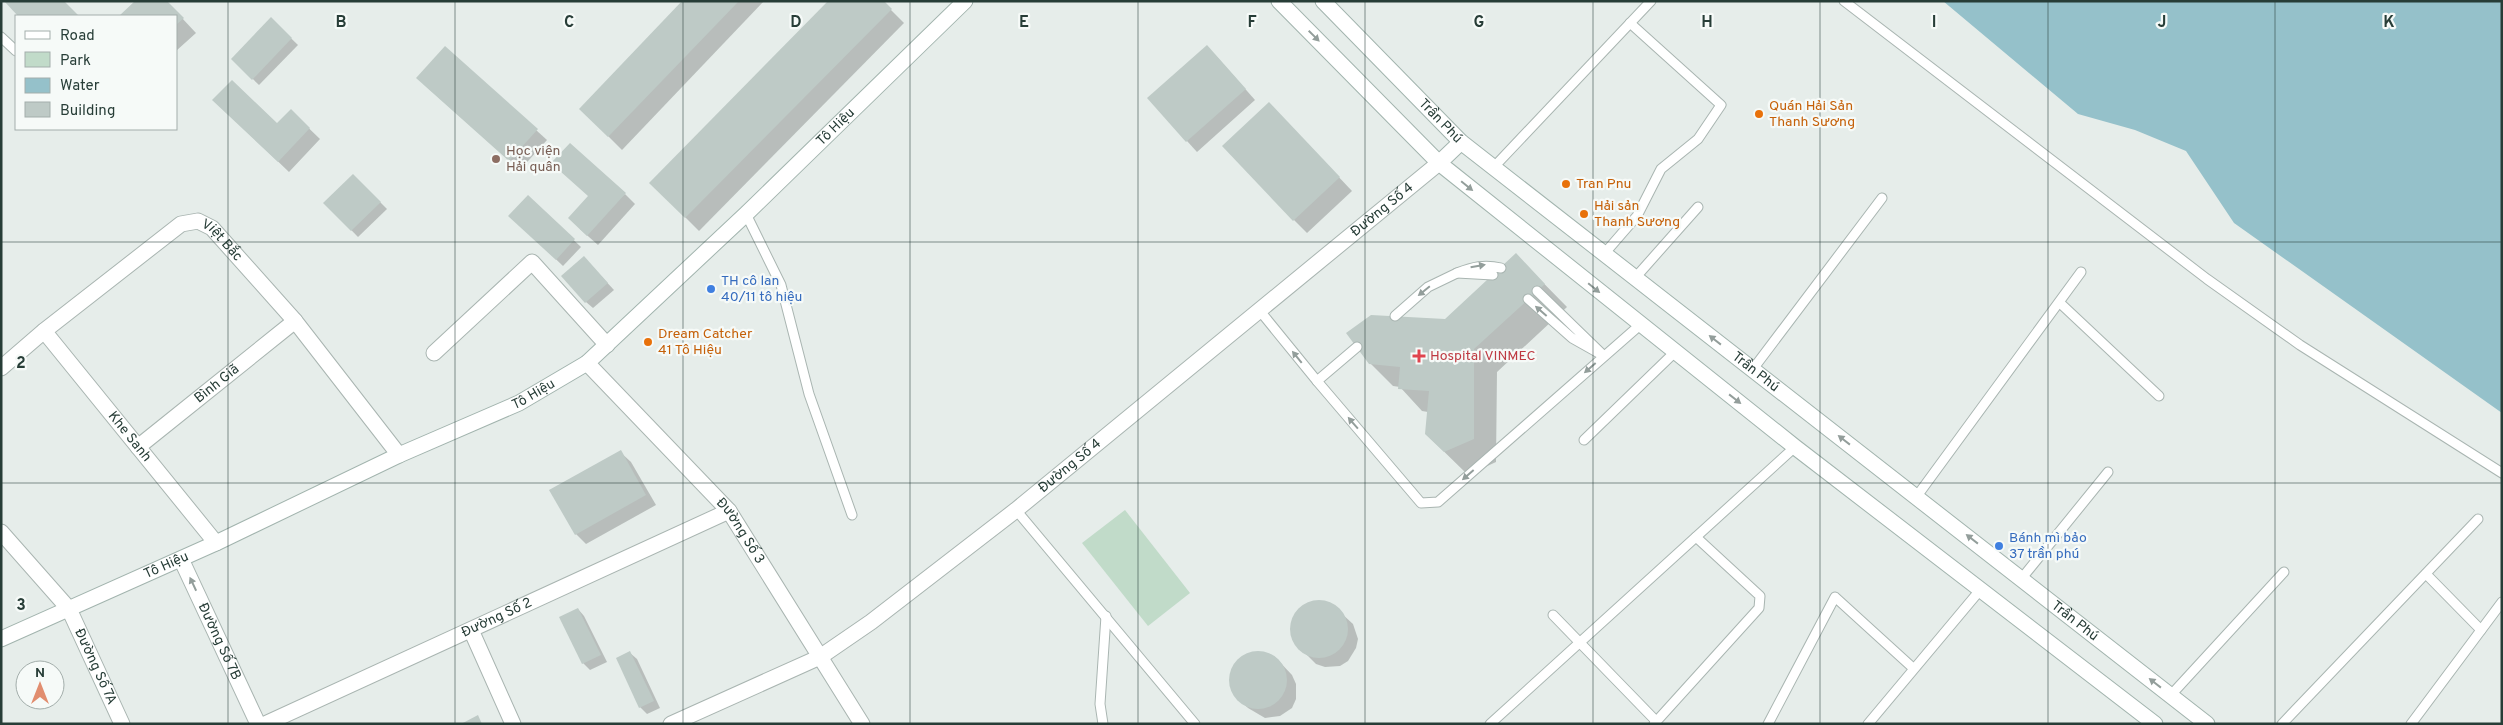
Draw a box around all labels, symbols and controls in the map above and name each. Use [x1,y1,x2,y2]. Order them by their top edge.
text: B [335,13,347,33]
text: C [564,13,574,33]
text: D [790,13,802,33]
text: E [1019,13,1029,33]
text: F [1247,13,1257,33]
text: G [1474,13,1484,33]
text: H [1701,13,1713,33]
text: I [1932,13,1936,33]
text: J [2158,13,2166,33]
text: K [2383,13,2395,33]
legend [15,15,178,130]
text: Road [60,27,95,46]
one-way arrow [1307,30,1319,42]
text: Park [60,52,91,71]
text: Water [60,77,100,96]
street label: Trần Phú [1415,95,1466,147]
place label: Quán Hải Sản Thanh Sương [1769,98,1855,131]
text: Building [60,102,115,121]
street label: Tô Hiệu [813,104,858,149]
marker: Quán Hải Sản Thanh Sương [1753,108,1765,120]
place label: Học viện Hải quân [506,143,561,176]
marker: Học viện Hải quân [490,153,502,165]
place label: Tran Pnu [1576,176,1631,193]
marker: Tran Pnu [1560,178,1572,190]
street label: Đường Số 4 [1347,179,1417,240]
one-way arrow [1461,180,1474,191]
place label: Hải sản Thanh Sương [1594,198,1680,231]
marker: Hải sản Thanh Sương [1578,208,1590,220]
street label: Việt Bắc [199,216,246,265]
one-way arrow [1471,262,1487,270]
place label: TH cô lan 40/11 tô hiệu [721,273,802,306]
one-way arrow [1587,282,1600,293]
marker: TH cô lan 40/11 tô hiệu [705,283,717,295]
one-way arrow [1418,286,1431,297]
one-way arrow [1536,305,1548,317]
place label: Dream Catcher 41 Tô Hiệu [658,326,753,359]
one-way arrow [1709,335,1722,346]
marker: Dream Catcher 41 Tô Hiệu [642,336,654,348]
place label: Hospital VINMEC [1430,348,1536,365]
street label: Trần Phú [1729,348,1783,396]
marker: Hospital VINMEC [1412,349,1426,363]
one-way arrow [1291,350,1302,363]
text: 2 [16,354,26,374]
street label: Bình Giã [191,361,243,407]
one-way arrow [1585,362,1597,374]
street label: Tô Hiệu [509,375,558,414]
one-way arrow [1728,394,1741,405]
street label: Khe Sanh [104,408,155,465]
one-way arrow [1347,416,1358,429]
one-way arrow [1838,434,1851,445]
street label: Đường Số 4 [1035,435,1105,497]
one-way arrow [1463,469,1475,481]
street label: Đường Số 3 [712,494,768,567]
place label: Bánh mì bảo 37 trần phú [2009,530,2087,563]
one-way arrow [1966,534,1979,545]
marker: Bánh mì bảo 37 trần phú [1993,540,2005,552]
street label: Tô Hiệu [141,548,191,583]
one-way arrow [189,577,197,591]
street label: Đường Số 2 [459,594,535,641]
text: 3 [16,596,26,616]
street label: Trần Phú [2048,597,2102,645]
street label: Đường Số 7B [194,600,245,683]
street label: Đường Số 7A [71,626,120,707]
north arrow [15,660,65,710]
text: N [35,665,45,682]
one-way arrow [2149,677,2162,688]

